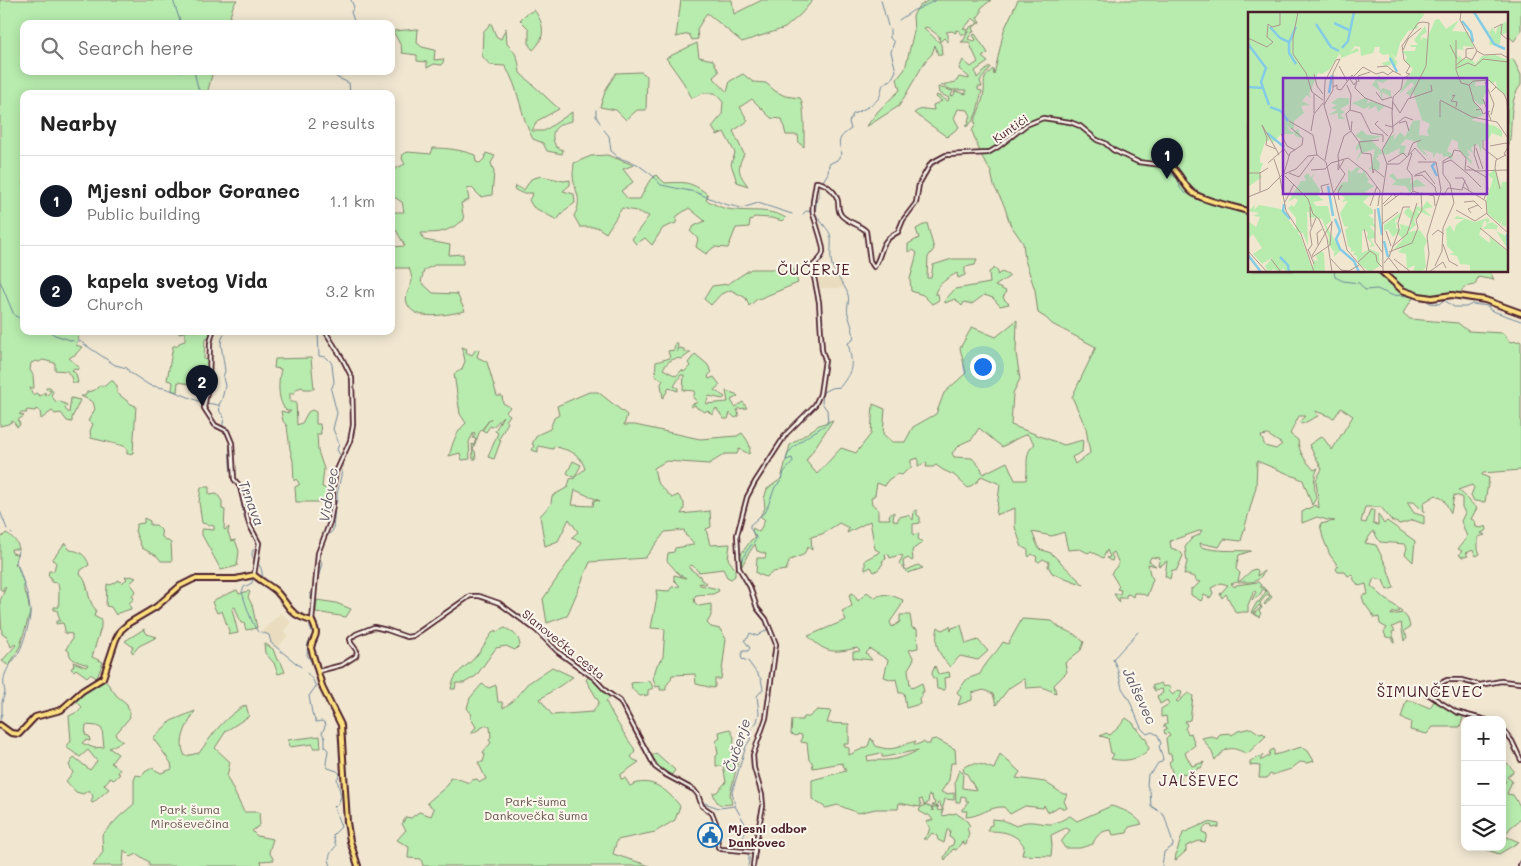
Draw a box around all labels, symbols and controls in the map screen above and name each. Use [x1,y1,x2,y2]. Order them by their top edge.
inset map [1248,12,1508,272]
search box [20,20,395,75]
icon: search [38,34,66,62]
text: Search here [78,35,194,60]
text: Nearby [40,109,117,136]
street label: Kuntići [989,110,1031,146]
text: 2 results [308,112,375,133]
pin: 1 [1151,138,1183,179]
text: Mjesni odbor Goranec [87,178,300,203]
text: 1 [52,190,60,211]
text: 1.1 km [330,190,375,211]
text: Public building [87,203,200,224]
district label: ČUČERJE [777,259,851,279]
text: kapela svetog Vida [87,268,268,293]
text: 2 [52,280,60,301]
text: 3.2 km [326,280,375,301]
text: Church [87,293,143,314]
your location [970,354,996,380]
pin: 2 [186,365,218,406]
water label: Vidovec [314,466,342,524]
water label: Trnava [235,477,269,529]
street label: Slanovečka cesta [519,605,609,683]
water label: Jalševec [1119,665,1161,727]
district label: ŠIMUNČEVEC [1377,681,1483,701]
water label: Čučerje [719,716,755,774]
map controls [1461,716,1506,851]
button: + [1461,716,1506,761]
button: − [1461,761,1506,806]
district label: JALŠEVEC [1159,770,1239,790]
park label: Park-šuma Dankovečka šuma [484,793,588,823]
park label: Park šuma Miroševečina [151,801,229,831]
button: layers [1461,806,1506,851]
place label: Mjesni odbor Dankovec [728,820,807,850]
public building icon: Mjesni odbor Dankovec [697,822,723,848]

